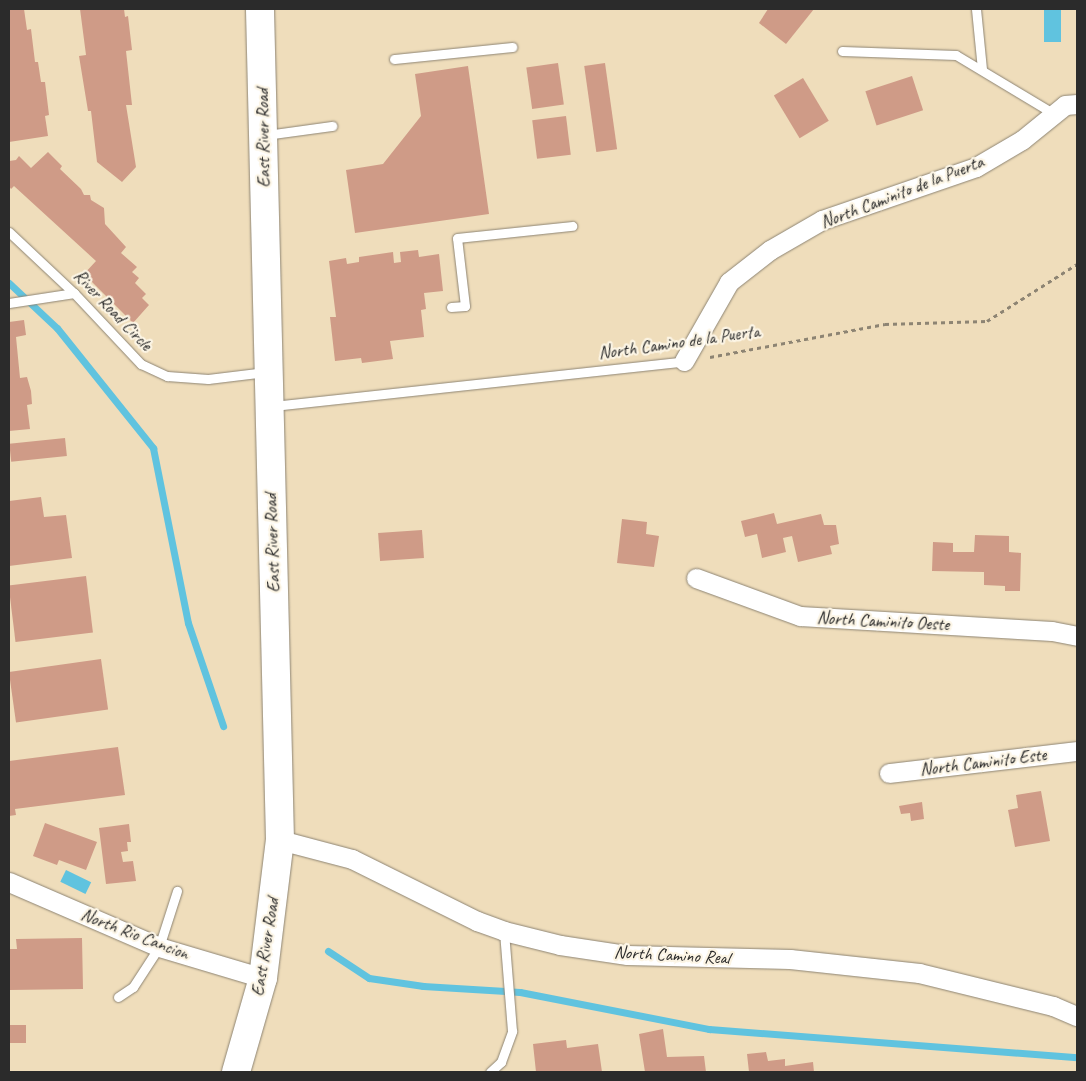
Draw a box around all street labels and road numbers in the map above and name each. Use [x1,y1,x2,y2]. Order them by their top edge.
street label: East River Road [251,88,275,188]
street label: North Caminito de la Puerta [818,151,986,233]
street label: River Road Circle [69,265,157,355]
street label: North Camino de la Puerta [597,320,761,364]
street label: East River Road [259,493,285,593]
street label: North Caminito Oeste [816,607,950,635]
street label: North Caminito Este [918,744,1048,780]
street label: East River Road [247,896,283,998]
street label: North Rio Cancion [78,903,192,965]
street label: North Camino Real [613,941,731,969]

